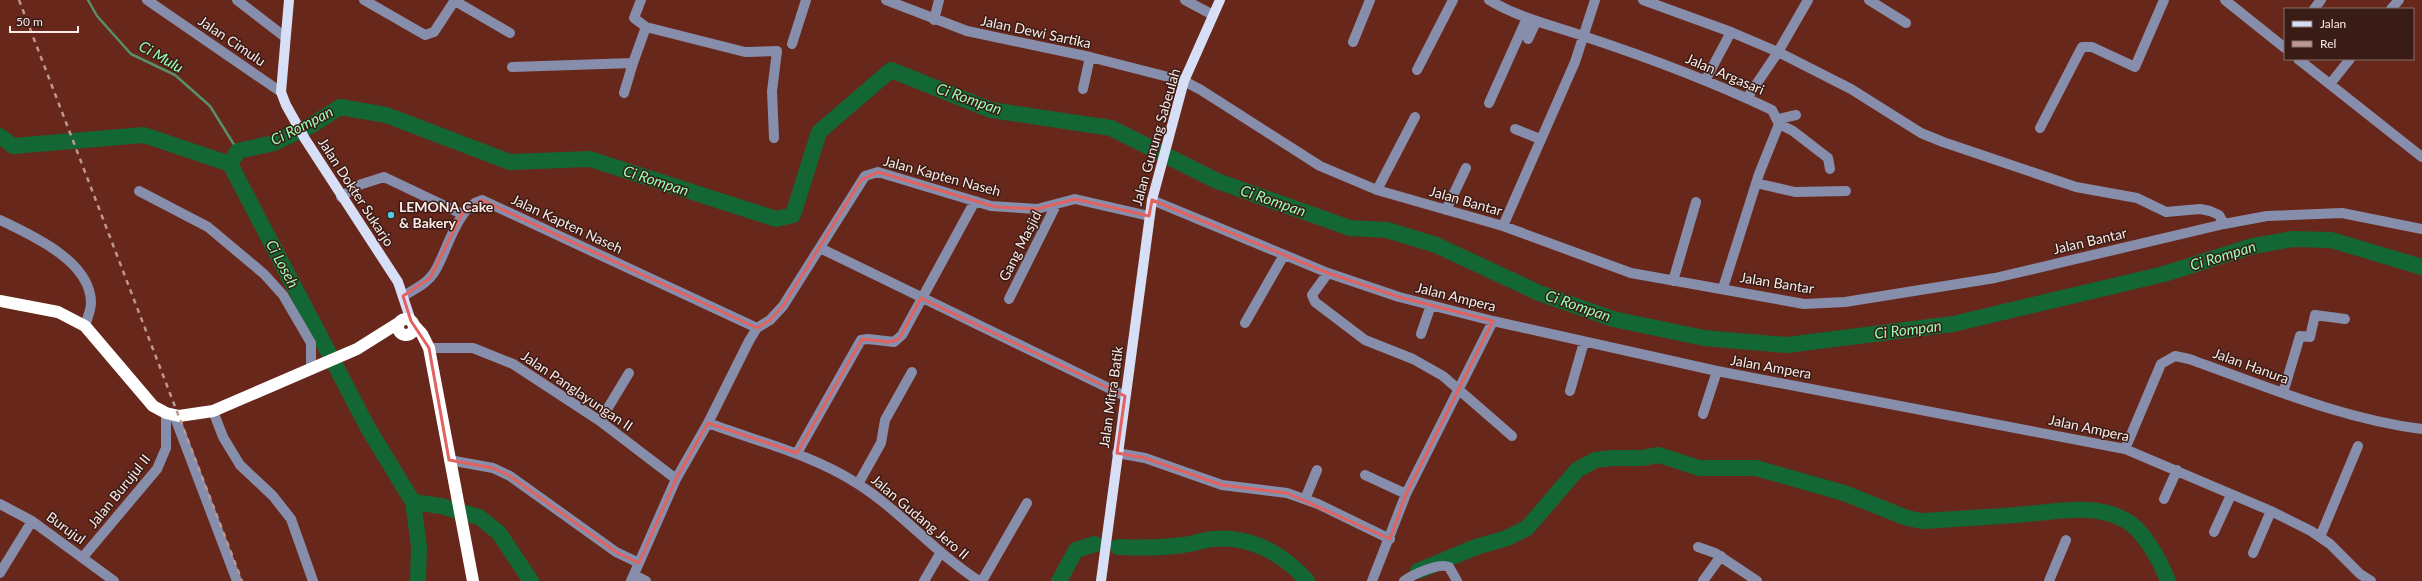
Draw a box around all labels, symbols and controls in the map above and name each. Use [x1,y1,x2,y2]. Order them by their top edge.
scale bar [10,8,78,34]
legend [2284,8,2414,60]
street label: Jalan Cimulu [195,12,269,69]
street label: Jalan Dewi Sartika [979,12,1093,52]
text: 50 m [16,14,43,29]
text: Jalan [2320,16,2346,31]
water label: Ci Mulu [136,36,187,76]
text: Rel [2320,36,2336,51]
street label: Jalan Argasari [1683,49,1767,98]
street label: Jalan Gunung Sabeulah [1128,66,1183,207]
water label: Ci Rompan [934,79,1004,118]
water label: Ci Rompan [267,102,336,149]
street label: Jalan Dokter Sukarjo [315,134,398,249]
street label: Jalan Kapten Naseh [882,152,1003,199]
water label: Ci Rompan [621,161,691,199]
water label: Ci Rompan [1238,181,1308,220]
street label: Jalan Bantar [1428,182,1504,219]
street label: Jalan Kapten Naseh [509,190,625,257]
place label: LEMONA Cake & Bakery [399,198,494,231]
street label: Gang Masjid [995,208,1044,284]
marker: LEMONA Cake & Bakery [386,210,396,220]
street label: Jalan Bantar [2051,224,2128,257]
water label: Ci Loseh [263,236,303,291]
water label: Ci Rompan [2188,237,2258,274]
street label: Jalan Bantar [1739,268,1815,297]
street label: Jalan Ampera [1414,278,1498,315]
water label: Ci Rompan [1543,286,1613,325]
water label: Ci Rompan [1873,316,1943,342]
street label: Jalan Mitra Batik [1095,344,1126,449]
street label: Jalan Hanura [2211,344,2291,387]
street label: Jalan Panglayungan II [518,347,636,434]
street label: Jalan Ampera [1729,351,1813,382]
street label: Jalan Ampera [2047,411,2131,444]
street label: Jalan Burujul II [84,450,153,531]
street label: Jalan Gudang Jero II [868,471,973,562]
street label: Burujul [43,508,89,547]

